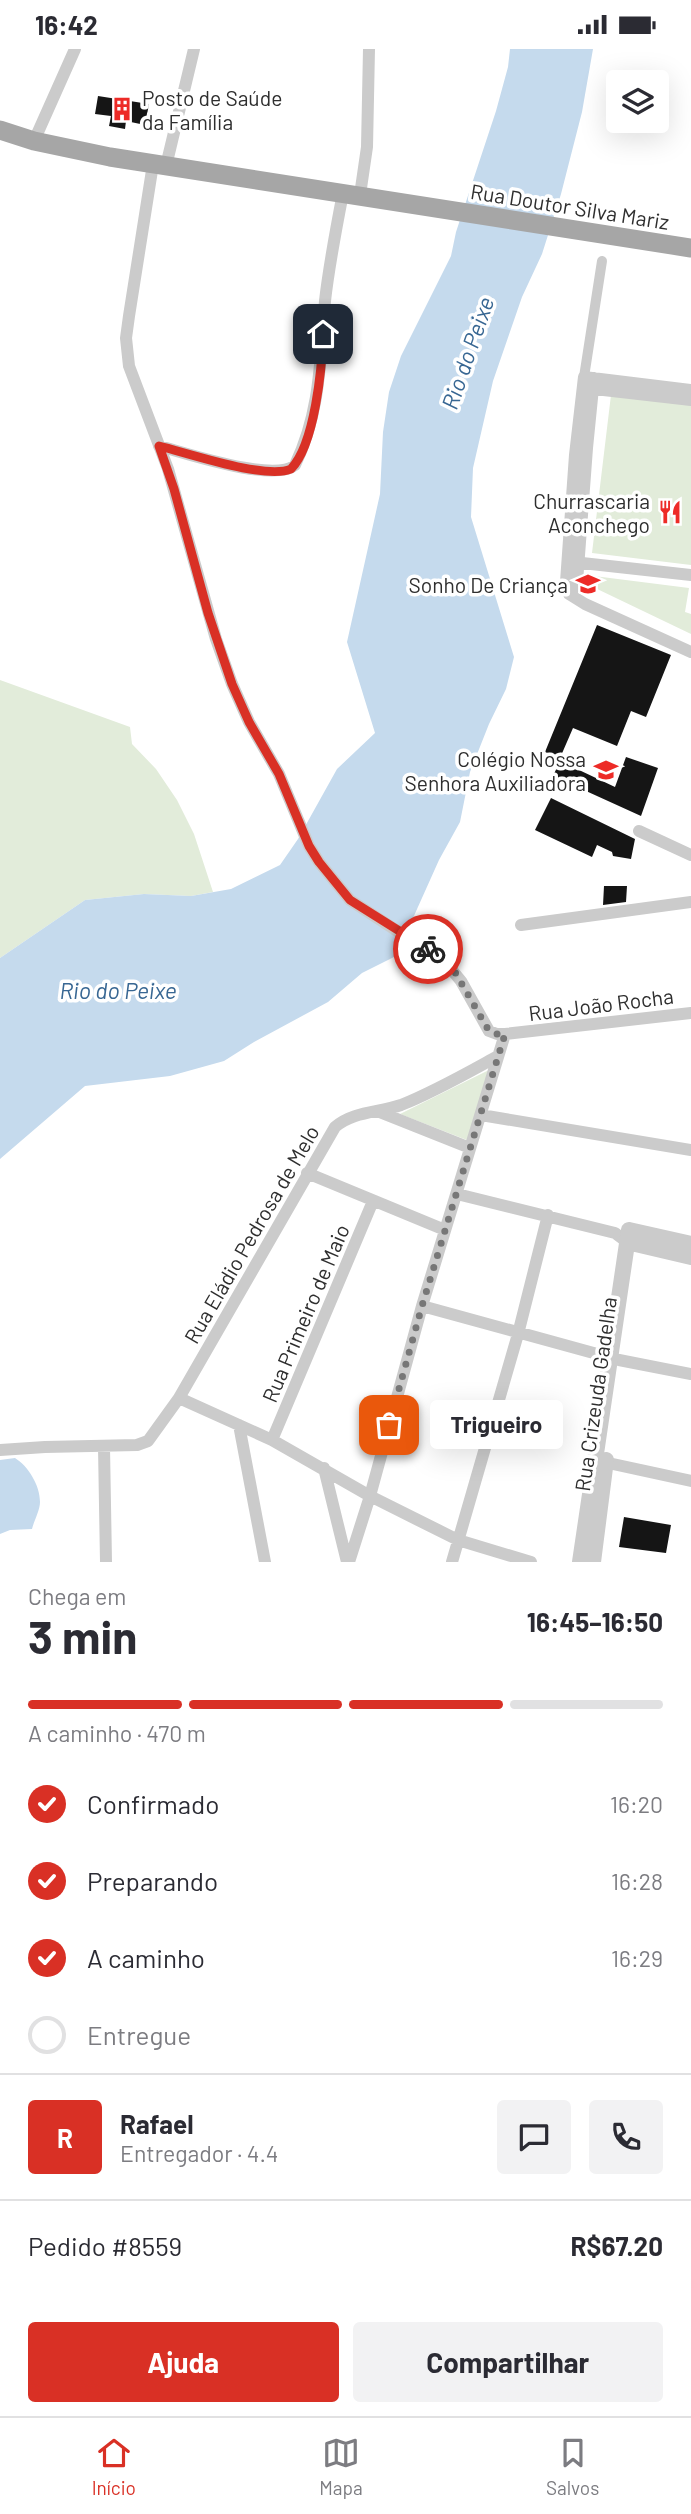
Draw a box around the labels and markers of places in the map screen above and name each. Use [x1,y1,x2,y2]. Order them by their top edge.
place label: Posto de Saúde da Família [142,85,282,134]
building icon: Posto de Saúde da Família [108,95,136,123]
pin [293,304,353,364]
place label: Churrascaria Aconchego [533,488,650,537]
restaurant icon: Churrascaria Aconchego [656,498,684,526]
school or university icon: Sonho De Criança [574,570,602,598]
place label: Sonho De Criança [409,572,568,597]
place label: Colégio Nossa Senhora Auxiliadora [405,746,586,795]
school or university icon: Colégio Nossa Senhora Auxiliadora [592,756,620,784]
pin [359,1395,419,1455]
callout: Trigueiro [431,1401,564,1449]

